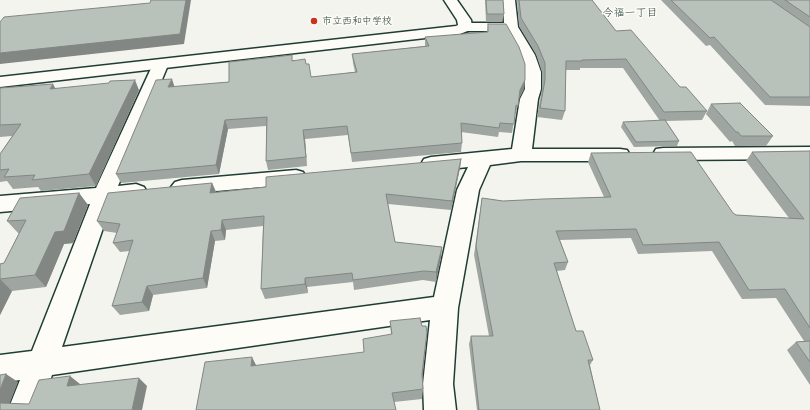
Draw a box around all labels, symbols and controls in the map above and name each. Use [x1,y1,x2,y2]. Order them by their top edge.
district label: 今福一丁目 [603,6,657,20]
place label: 市立西和中学校 [322,15,392,27]
marker: 市立西和中学校 [309,16,319,26]

